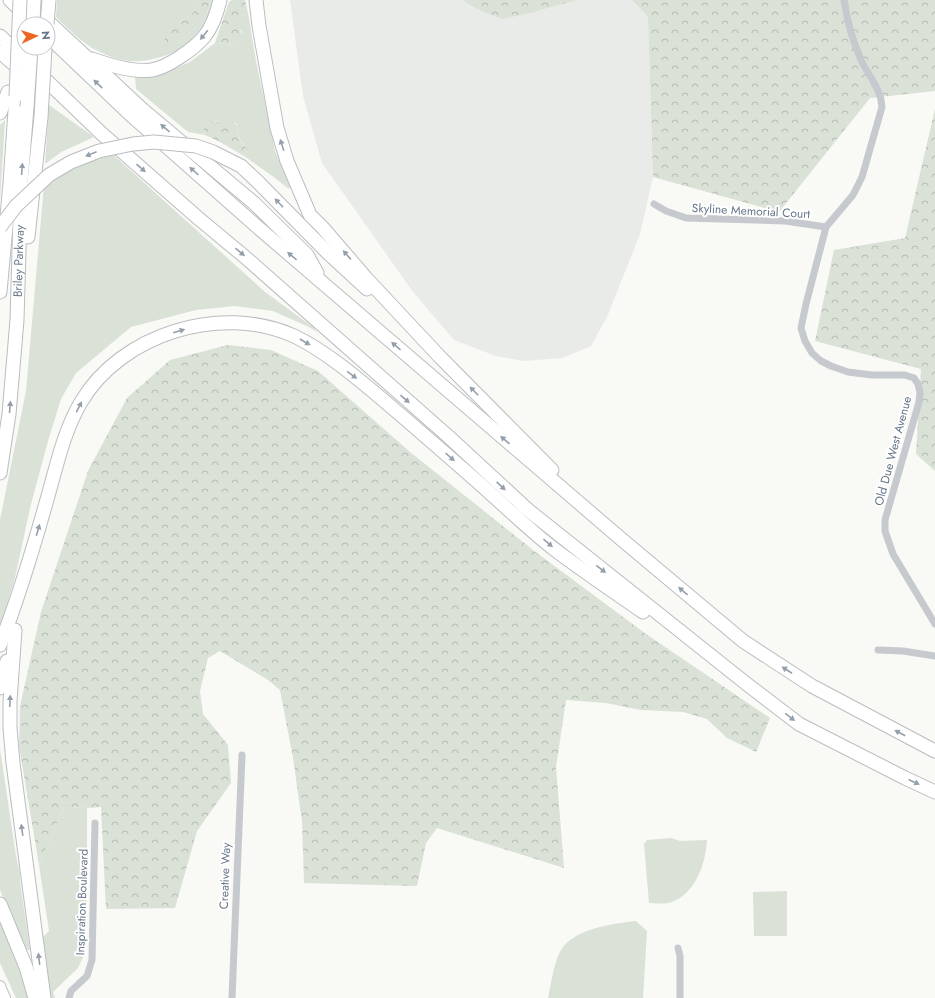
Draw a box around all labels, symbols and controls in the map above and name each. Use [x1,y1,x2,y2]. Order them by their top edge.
north arrow [16,16,56,56]
text: N [38,30,54,40]
one-way arrow [200,30,208,40]
one-way arrow [93,79,103,88]
one-way arrow [159,124,170,133]
one-way arrow [279,138,285,150]
one-way arrow [85,151,97,157]
one-way arrow [19,163,26,175]
one-way arrow [136,163,146,173]
one-way arrow [189,166,199,176]
one-way arrow [274,198,284,208]
street label: Skyline Memorial Court [691,199,811,223]
street label: Briley Parkway [9,224,29,297]
one-way arrow [234,248,245,257]
one-way arrow [342,249,351,260]
one-way arrow [287,252,297,261]
one-way arrow [173,327,185,333]
one-way arrow [299,339,311,346]
one-way arrow [391,341,402,350]
one-way arrow [347,371,357,379]
one-way arrow [469,386,479,396]
one-way arrow [400,394,410,403]
street label: Old Due West Avenue [870,394,916,508]
one-way arrow [6,401,13,413]
one-way arrow [76,402,82,413]
one-way arrow [500,435,511,444]
one-way arrow [445,453,455,462]
one-way arrow [496,481,506,491]
one-way arrow [35,524,41,536]
one-way arrow [542,539,553,548]
one-way arrow [596,564,607,573]
one-way arrow [678,587,689,596]
one-way arrow [781,666,793,673]
one-way arrow [7,695,14,707]
one-way arrow [785,713,796,721]
one-way arrow [894,730,906,736]
one-way arrow [908,779,919,785]
one-way arrow [19,824,25,836]
street label: Creative Way [215,842,235,910]
street label: Inspiration Boulevard [71,848,93,956]
one-way arrow [35,953,42,965]

